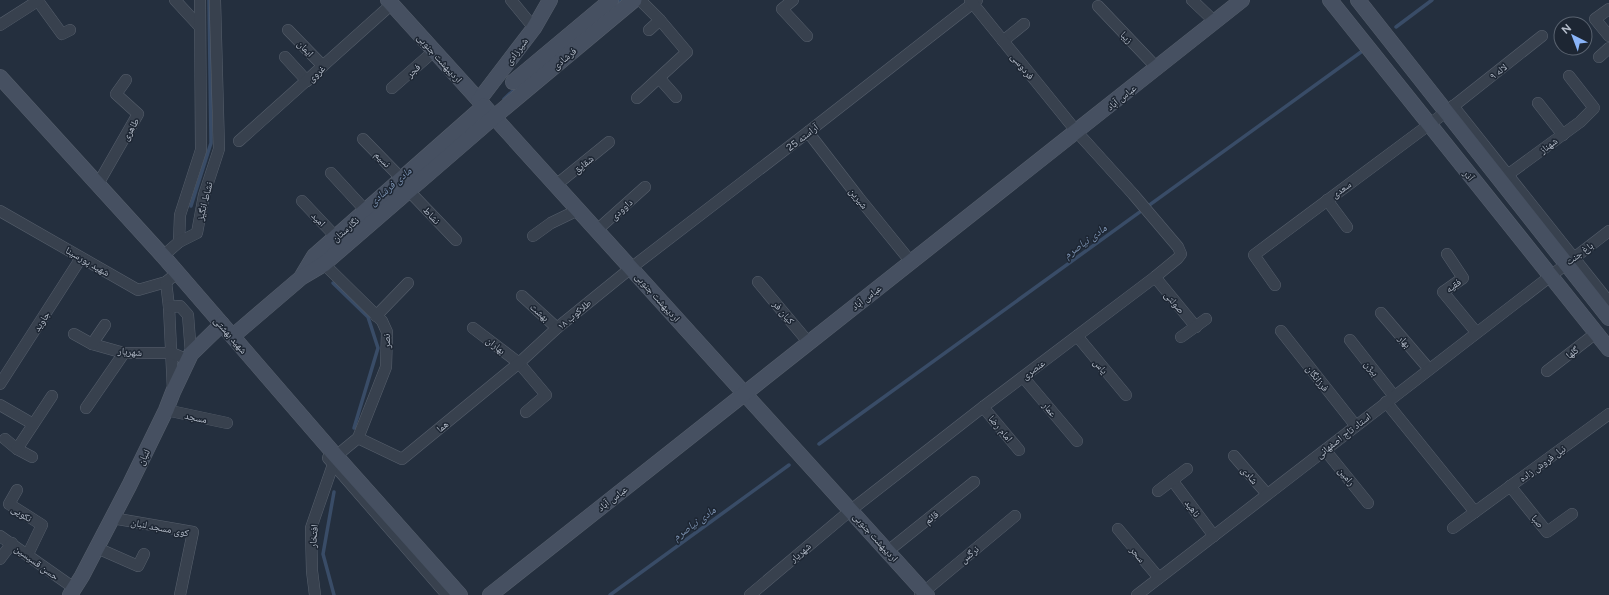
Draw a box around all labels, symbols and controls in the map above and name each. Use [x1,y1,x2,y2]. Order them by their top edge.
north arrow [1553,16,1593,56]
text: N [1559,21,1574,37]
street label: زیبا [1118,28,1136,47]
street label: اردیبهشت جنوبی [414,31,465,85]
street label: شیرزادی [502,35,531,68]
street label: ایمان [295,37,317,59]
street label: فرشادی [550,45,579,72]
street label: فردوسی [1008,50,1037,82]
street label: ۹ لاله [1487,60,1510,82]
street label: فجر [403,61,423,81]
street label: غروی [305,62,328,85]
street label: عباس آباد [1104,81,1139,113]
street label: طاهری [119,115,142,143]
street label: آراسته 25 [784,121,821,154]
street label: شهناز [1536,134,1560,157]
street label: نسیم [371,148,394,171]
street label: شقایق [570,152,597,177]
water label: مادی فرشادی [366,164,414,208]
street label: آذر [1460,166,1477,184]
street label: سعدی [1329,178,1354,201]
street label: نشاط انگیز [193,180,216,223]
street label: شیرین [846,185,871,212]
street label: داوودی [607,196,635,223]
street label: نشاط [420,204,443,227]
street label: امید [309,209,329,229]
street label: نگارستان [329,214,362,245]
water label: مادی نیاصرم [1061,221,1110,262]
street label: باغ جنت [1563,239,1596,268]
street label: شهید پورسینا [63,244,112,280]
street label: اردیبهشت جنوبی [632,270,683,324]
street label: فقیه [1443,275,1464,295]
street label: عباس آباد [849,282,884,313]
street label: صولتی [1162,289,1188,316]
street label: طلاکوب ۱۸ [555,296,594,332]
street label: کیان فر [769,297,797,327]
street label: بهشت [527,300,552,324]
street label: جاوید [30,308,53,334]
street label: شهید بهشتی [211,314,251,357]
street label: بهار [1395,331,1414,351]
street label: نصر [380,333,393,349]
street label: بهاران [483,334,508,357]
street label: گلها [1563,343,1582,362]
street label: شهریار [116,344,143,359]
street label: عنصری [1019,356,1048,382]
street label: یاس [1090,356,1111,377]
street label: بیژن [1361,358,1382,379]
street label: فرزانگان [1303,362,1332,394]
street label: عمار [1039,398,1060,419]
street label: مسجد [183,409,209,426]
street label: استاد تاج اصفهانی [1313,410,1374,461]
street label: امام رضا [985,412,1016,445]
street label: هما [434,418,451,435]
street label: نیل فروش زاده [1516,442,1568,485]
street label: لنبان [134,447,153,467]
street label: شادی [1238,464,1261,487]
street label: رامین [1335,464,1358,488]
street label: عباس آباد [595,483,630,514]
street label: ناهید [1182,497,1204,520]
street label: نکویی [9,502,35,525]
water label: مادی نیاصرم [670,503,719,544]
street label: قائم [921,508,942,528]
street label: اردیبهشت جنوبی [850,510,901,564]
street label: صبا [1528,512,1547,531]
street label: کوی مسجد لنبان [130,515,190,539]
street label: افتخار [306,524,321,549]
street label: شهریار [786,539,814,566]
street label: حسن قسیسین [12,542,62,583]
street label: نرگس [957,542,982,566]
street label: سحر [1126,543,1148,565]

